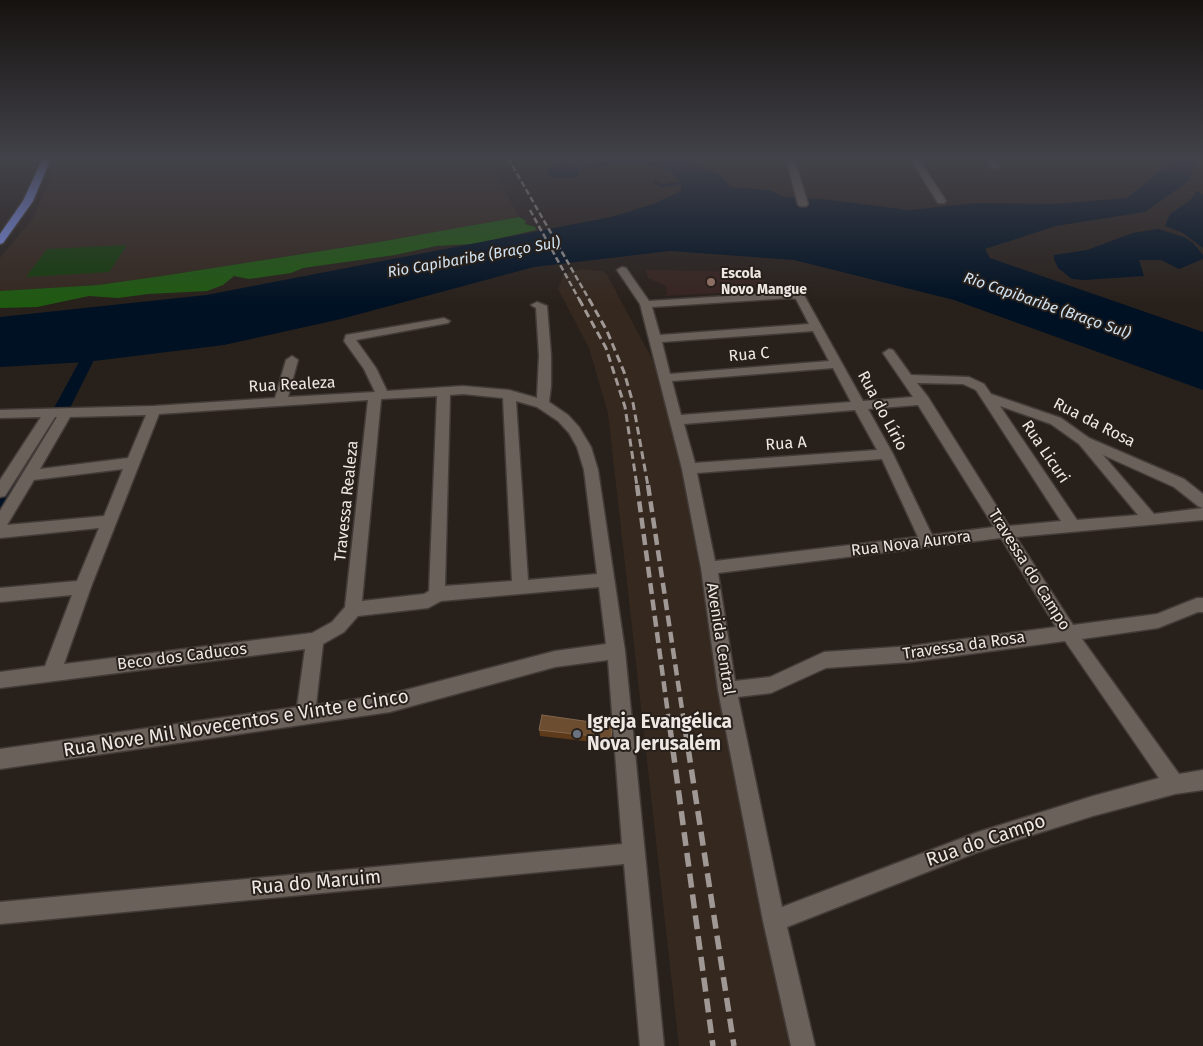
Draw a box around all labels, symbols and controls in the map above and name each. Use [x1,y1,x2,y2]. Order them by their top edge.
water label: Rio Capibaribe (Braço Sul) [386,234,562,282]
place label: Escola Novo Mangue [721,266,807,298]
water label: Rio Capibaribe (Braço Sul) [961,269,1133,343]
marker: Escola Novo Mangue [705,276,717,288]
street label: Rua C [728,344,770,366]
street label: Rua do Lírio [853,368,911,454]
street label: Rua Realeza [248,373,336,397]
street label: Rua da Rosa [1050,394,1138,452]
street label: Rua Licuri [1017,417,1073,487]
street label: Rua A [765,433,807,455]
street label: Travessa Realeza [331,440,363,562]
street label: Travessa do Campo [984,506,1074,634]
street label: Rua Nova Aurora [850,527,972,561]
street label: Avenida Central [702,581,738,697]
street label: Travessa da Rosa [902,628,1026,664]
street label: Beco dos Caducos [116,640,248,674]
street label: Rua Nove Mil Novecentos e Vinte e Cinco [62,685,410,763]
place label: Igreja Evangélica Nova Jerusalém [587,712,732,756]
marker: Igreja Evangélica Nova Jerusalém [571,728,583,740]
street label: Rua do Campo [923,810,1049,872]
street label: Rua do Maruim [250,866,382,900]

